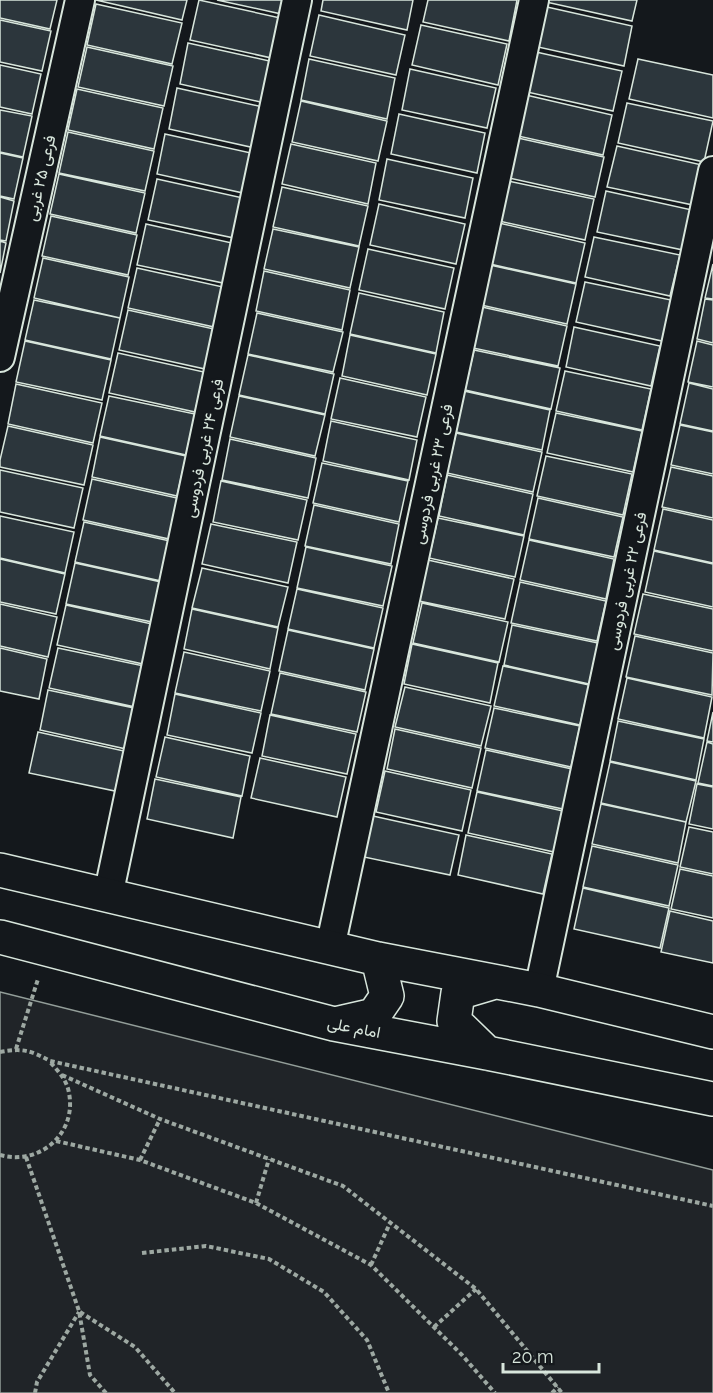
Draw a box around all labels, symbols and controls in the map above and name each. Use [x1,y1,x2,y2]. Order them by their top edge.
street label: فرعی ۲۵ غربی [21,133,61,223]
street label: فرعی ۲۴ غربی فردوسی [179,377,228,519]
street label: فرعی ۲۳ غربی فردوسی [408,402,458,546]
street label: فرعی ۲۲ غربی فردوسی [603,510,651,652]
street label: امام علی [325,1013,382,1043]
scale bar [503,1336,599,1374]
text: 20 m [512,1346,554,1367]

